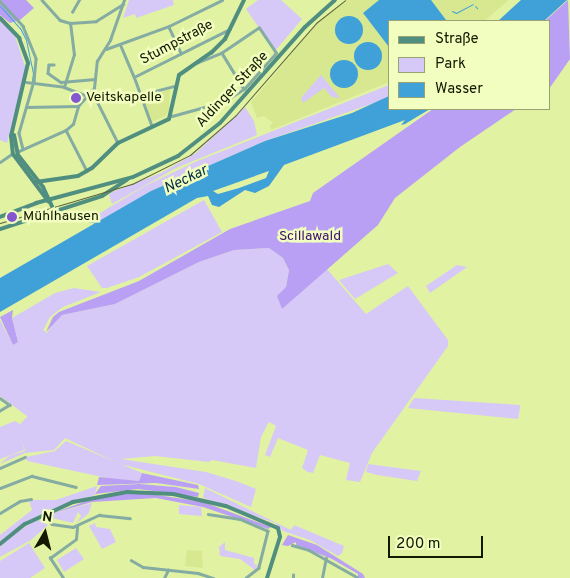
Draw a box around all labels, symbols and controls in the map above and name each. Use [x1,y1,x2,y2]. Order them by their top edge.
street label: Stumpstraße [138,17,216,69]
legend [388,20,550,110]
text: Straße [435,30,479,49]
street label: Aldinger Straße [194,49,272,131]
text: Park [435,55,466,74]
text: Wasser [435,80,483,99]
place label: Veitskapelle [86,90,162,106]
marker: Veitskapelle [70,92,82,104]
water label: Neckar [161,162,211,198]
place label: Mühlhausen [23,209,99,225]
marker: Mühlhausen [5,210,19,224]
park label: Scillawald [279,229,341,245]
north arrow [20,508,70,558]
text: N [41,509,53,527]
scale bar [390,526,485,558]
text: 200 m [396,535,441,554]

